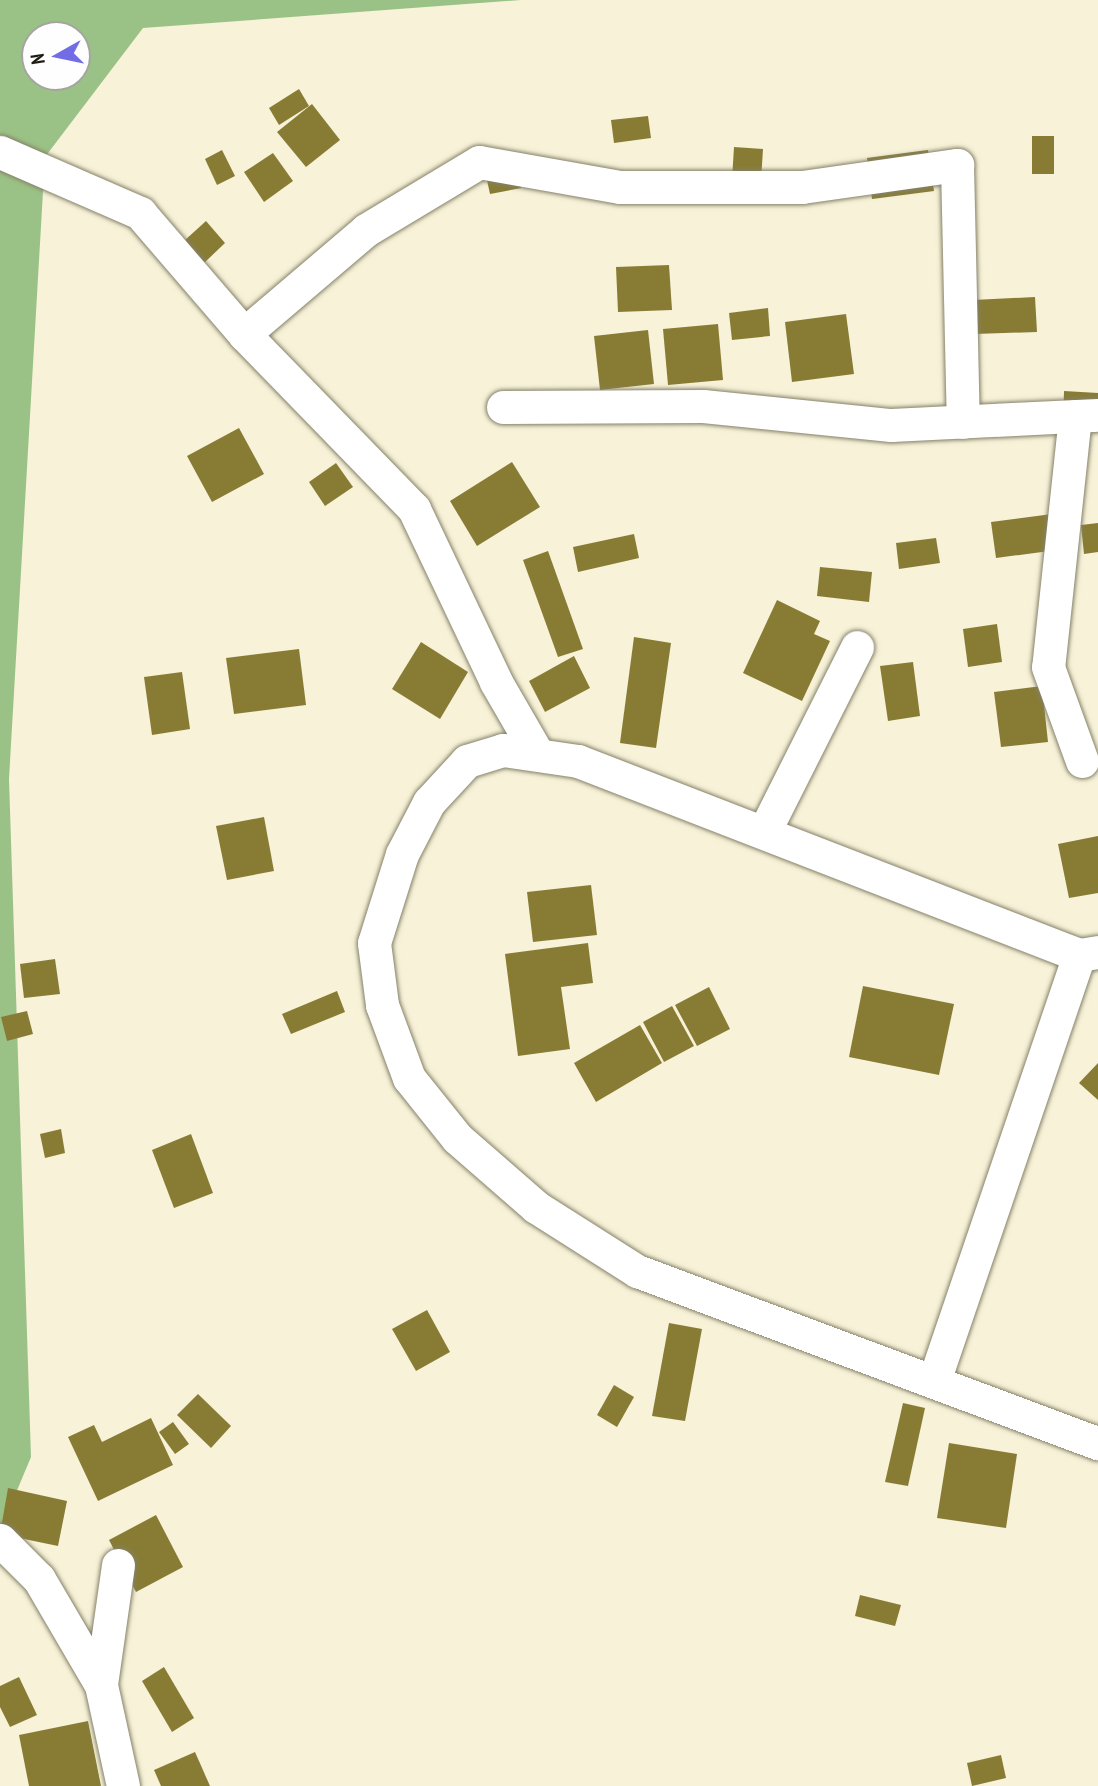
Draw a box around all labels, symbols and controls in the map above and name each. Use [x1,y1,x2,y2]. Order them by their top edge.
north arrow [21,21,91,91]
text: N [25,52,50,66]

